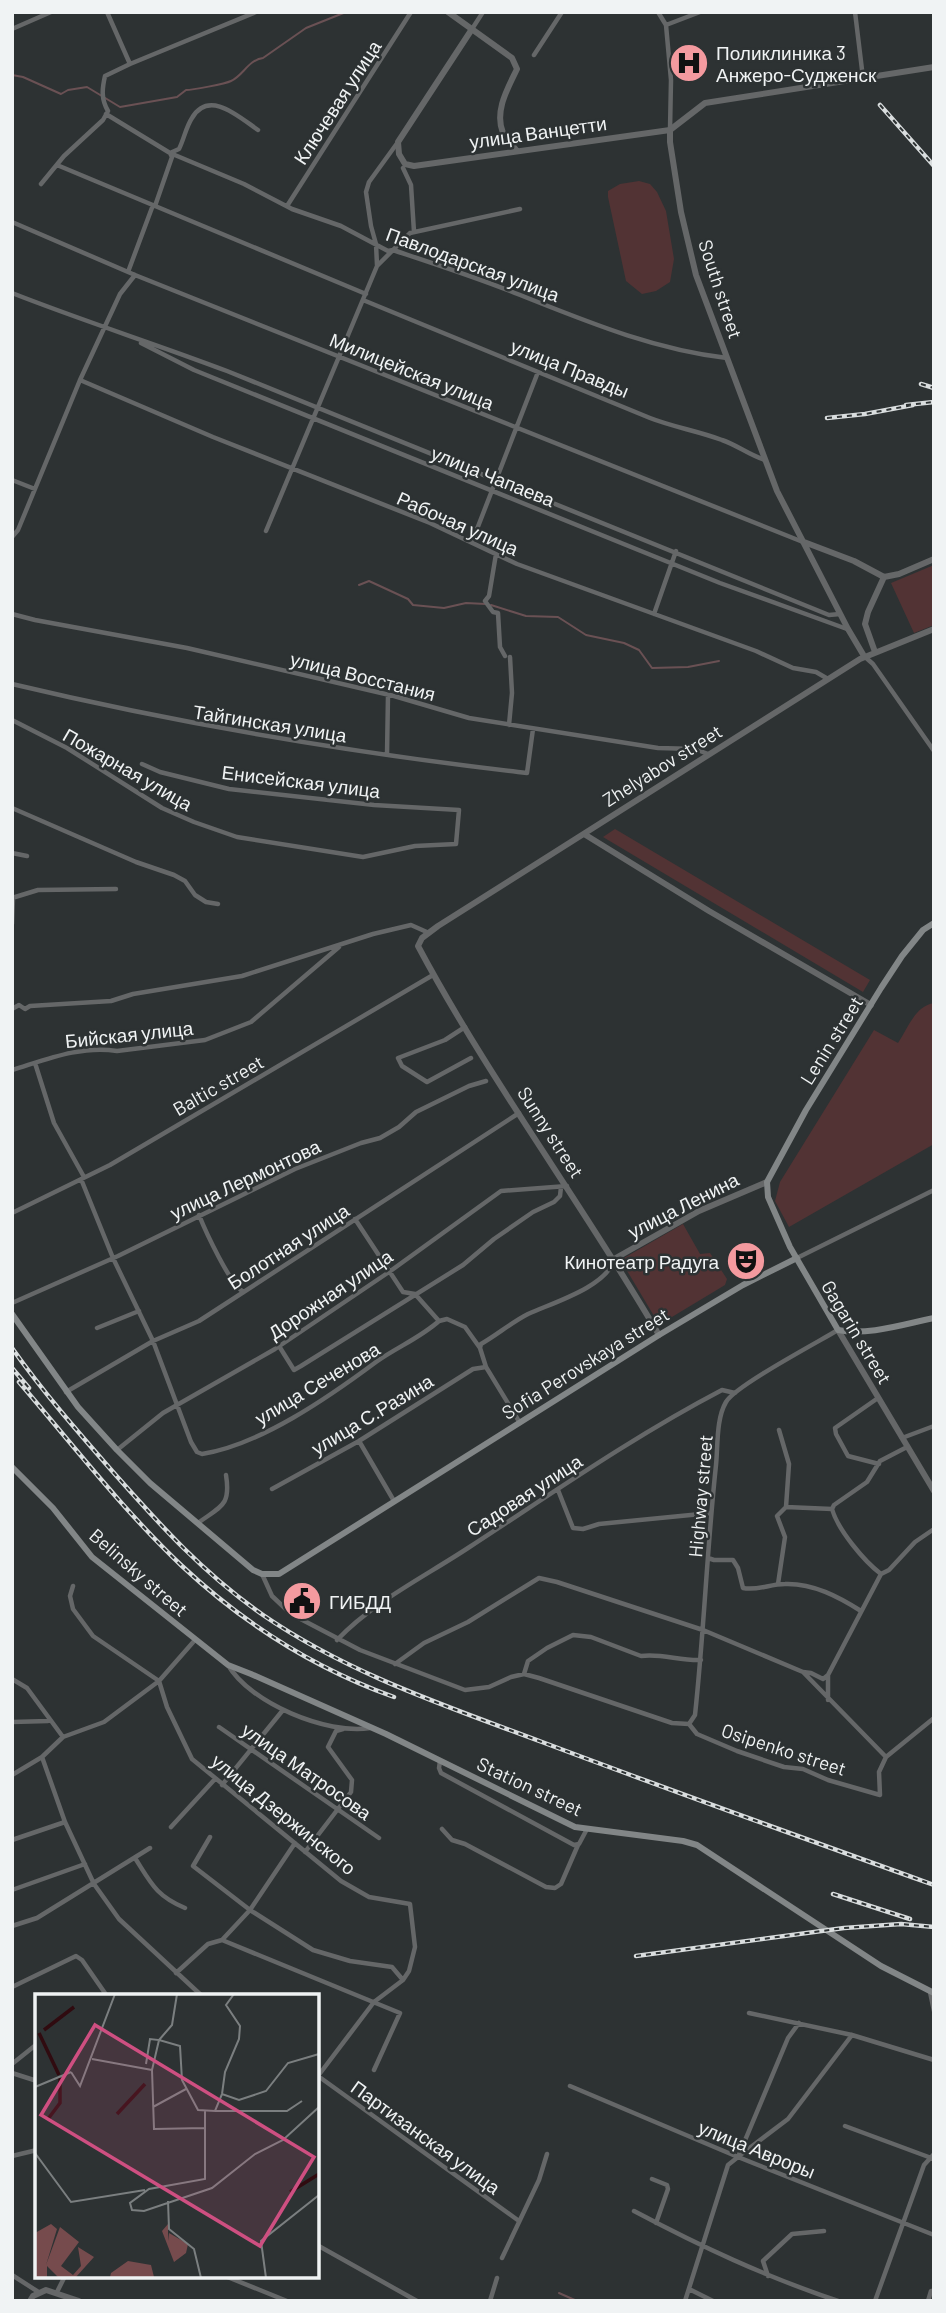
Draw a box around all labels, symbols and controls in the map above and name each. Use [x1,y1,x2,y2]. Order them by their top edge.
street label: Ключевая улица [288,35,386,168]
place label: Поликлиника 3 Анжеро-Судженск [716,41,877,86]
hospital icon: Поликлиника 3 Анжеро-Судженск [668,42,710,84]
street label: улица Ванцетти [468,111,608,153]
street label: Павлодарская улица [383,222,563,306]
street label: South street [694,237,748,341]
street label: Милицейская улица [327,328,498,415]
street label: улица Правды [508,334,632,402]
street label: улица Чапаева [428,441,558,511]
street label: Рабочая улица [394,486,523,560]
street label: улица Восстания [288,647,438,705]
street label: Тайгинская улица [192,700,349,747]
street label: Zhelyabov street [598,719,726,811]
street label: Пожарная улица [59,723,197,815]
street label: Енисейская улица [220,760,382,802]
street label: Lenin street [795,992,867,1088]
street label: Бийская улица [64,1016,195,1052]
street label: Baltic street [168,1050,268,1120]
street label: Sunny street [513,1082,589,1182]
street label: улица Лермонтова [166,1134,324,1224]
street label: улица Ленина [624,1167,743,1243]
street label: Болотная улица [223,1198,353,1294]
theatre icon: Кинотеатр Радуга [725,1240,767,1282]
street label: Дорожная улица [264,1244,397,1344]
place label: Кинотеатр Радуга [564,1250,719,1273]
street label: Gagarin street [817,1276,897,1388]
street label: Sofia Perovskaya street [497,1302,673,1424]
street label: улица Сеченова [250,1336,384,1429]
street label: улица С.Разина [307,1368,437,1459]
street label: Highway street [683,1434,717,1558]
street label: Садовая улица [462,1449,586,1541]
street label: Belinsky street [85,1523,193,1621]
public building icon: ГИБДД [281,1580,323,1622]
place label: ГИБДД [329,1590,391,1613]
street label: улица Матросова [238,1718,377,1824]
street label: Osipenko street [719,1718,849,1780]
street label: улица Дзержинского [207,1749,361,1879]
street label: Station street [474,1752,586,1820]
inset map [35,1994,318,2278]
street label: Партизанская улица [347,2075,505,2199]
street label: улица Авроры [695,2115,819,2183]

